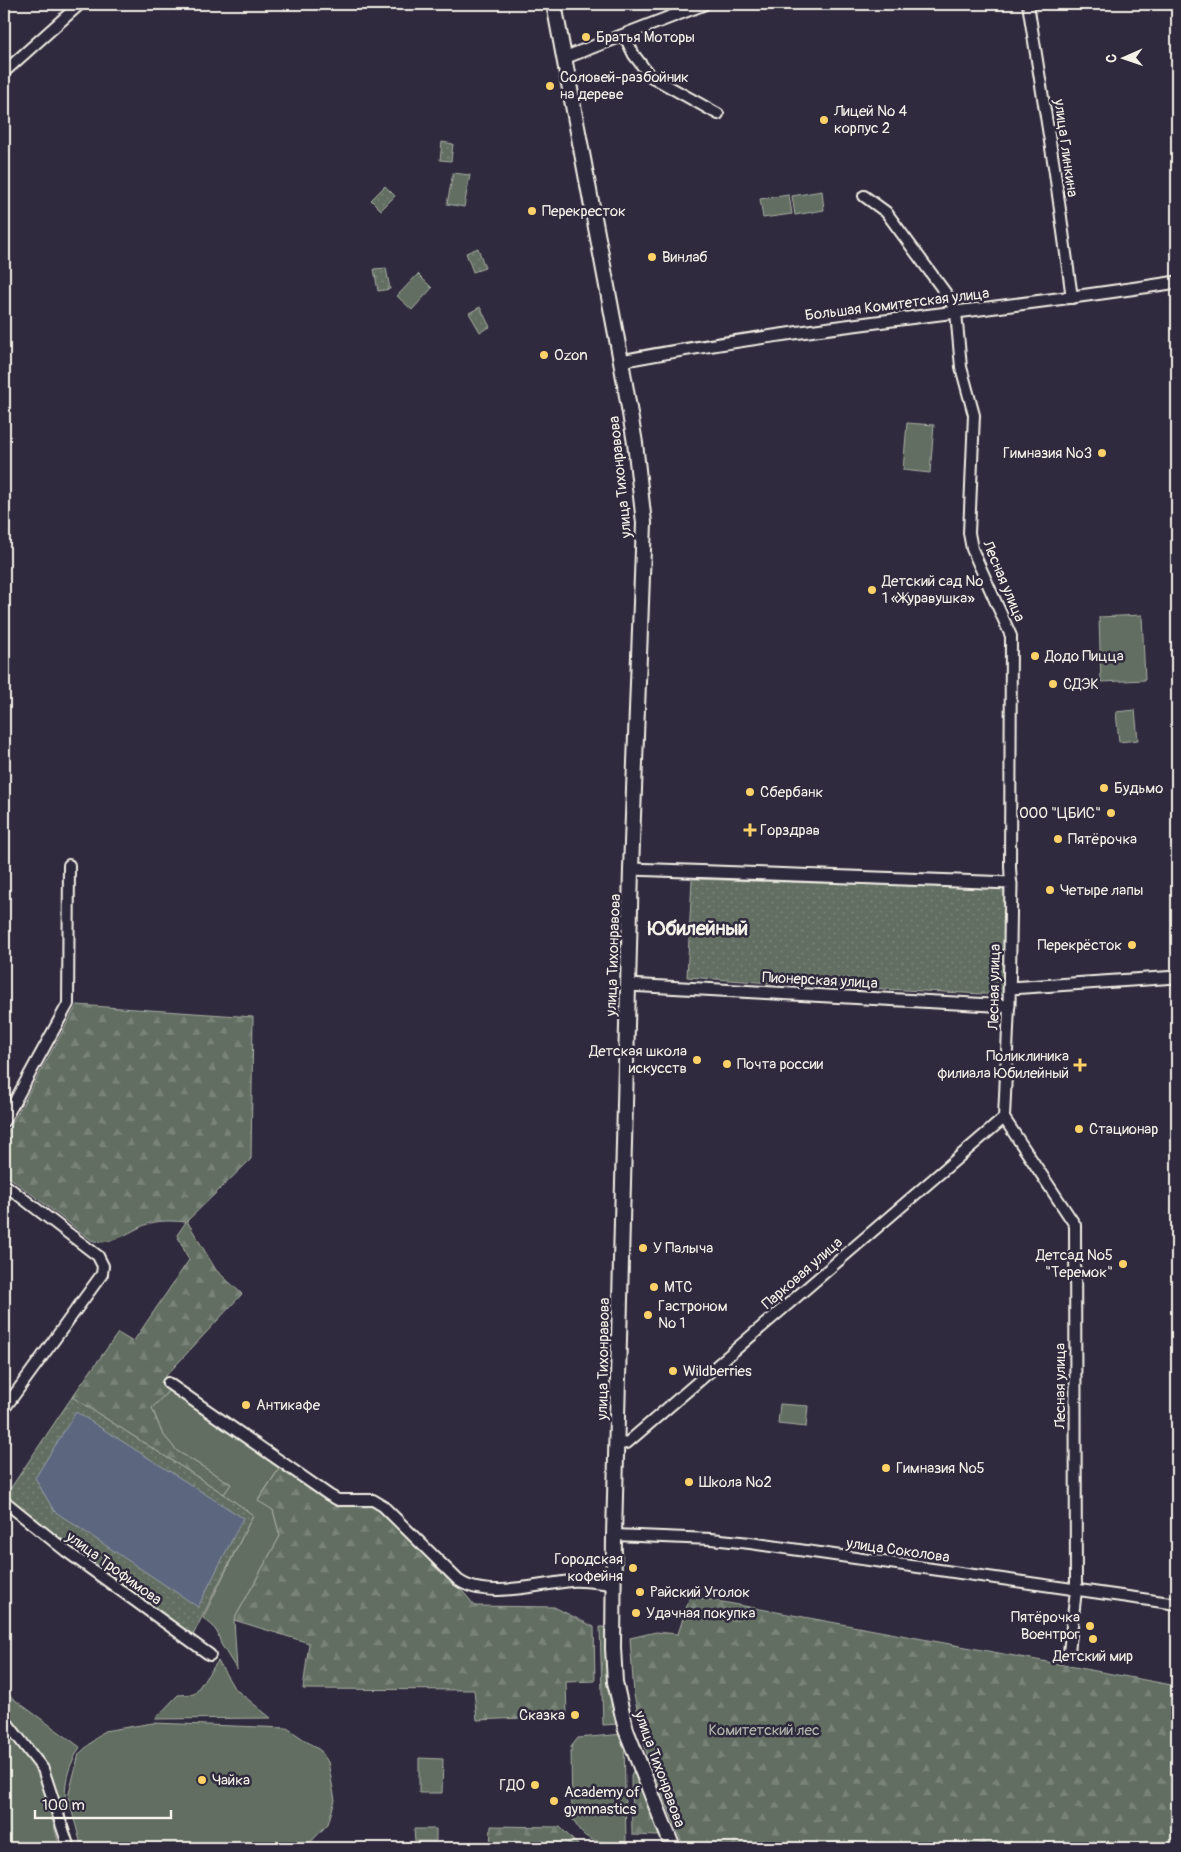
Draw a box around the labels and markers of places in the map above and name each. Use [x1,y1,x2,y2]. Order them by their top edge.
place label: Братья Моторы [596,28,695,47]
marker: Братья Моторы [580,31,592,43]
place label: Соловей-разбойник на дереве [560,68,689,104]
marker: Соловей-разбойник на дереве [544,80,556,92]
place label: Лицей № 4 корпус 2 [833,102,907,138]
marker: Лицей № 4 корпус 2 [818,114,830,126]
place label: Перекресток [542,202,626,221]
marker: Перекресток [526,205,538,217]
place label: Винлаб [662,248,708,267]
marker: Винлаб [646,251,658,263]
place label: Ozon [554,346,588,365]
marker: Ozon [538,349,550,361]
place label: Гимназия №3 [1003,444,1092,463]
marker: Гимназия №3 [1096,447,1108,459]
place label: Детский сад № 1 «Журавушка» [881,572,983,608]
marker: Детский сад № 1 «Журавушка» [866,584,878,596]
place label: Додо Пицца [1044,647,1124,666]
marker: Додо Пицца [1029,650,1041,662]
place label: СДЭК [1063,675,1099,694]
marker: СДЭК [1047,678,1059,690]
place label: Будьмо [1114,779,1163,798]
marker: Будьмо [1098,782,1110,794]
place label: Сбербанк [760,783,823,802]
marker: Сбербанк [744,786,756,798]
place label: ООО "ЦБИС" [1019,804,1101,823]
marker: ООО "ЦБИС" [1105,807,1117,819]
place label: Горздрав [760,821,820,840]
marker: Горздрав [744,824,756,836]
place label: Пятёрочка [1068,830,1137,849]
marker: Пятёрочка [1052,833,1064,845]
place label: Четыре лапы [1060,881,1143,900]
marker: Четыре лапы [1044,884,1056,896]
place label: Перекрёсток [1038,936,1122,955]
marker: Перекрёсток [1126,939,1138,951]
place label: Детская школа искусств [588,1042,687,1078]
place label: Поликлиника филиала Юбилейный [937,1047,1069,1083]
marker: Детская школа искусств [691,1054,703,1066]
place label: Почта россии [737,1055,823,1074]
marker: Почта россии [721,1058,733,1070]
marker: Поликлиника филиала Юбилейный [1073,1058,1087,1072]
place label: Стационар [1089,1120,1158,1139]
marker: Стационар [1073,1123,1085,1135]
place label: У Палыча [653,1239,713,1258]
marker: У Палыча [637,1242,649,1254]
place label: Детсад №5 "Теремок" [1035,1246,1113,1282]
marker: Детсад №5 "Теремок" [1117,1258,1129,1270]
place label: МТС [664,1278,692,1297]
marker: МТС [648,1281,660,1293]
place label: Гастроном № 1 [658,1297,728,1333]
marker: Гастроном № 1 [642,1309,654,1321]
place label: Wildberries [683,1362,752,1381]
marker: Wildberries [667,1365,679,1377]
place label: Антикафе [256,1396,321,1415]
marker: Антикафе [240,1399,252,1411]
place label: Гимназия №5 [896,1459,985,1478]
marker: Гимназия №5 [880,1462,892,1474]
place label: Школа №2 [699,1473,772,1492]
marker: Школа №2 [683,1476,695,1488]
place label: Городская кофейня [554,1550,623,1586]
marker: Городская кофейня [627,1562,639,1574]
place label: Райский Уголок [650,1583,750,1602]
marker: Райский Уголок [634,1586,646,1598]
place label: Удачная покупка [646,1604,756,1623]
marker: Удачная покупка [630,1607,642,1619]
place label: Пятёрочка Воентрог [1011,1608,1080,1644]
marker: Пятёрочка Воентрог [1084,1620,1096,1632]
marker: Детский мир [1087,1633,1099,1645]
place label: Детский мир [1052,1647,1133,1666]
place label: Сказка [519,1706,565,1725]
marker: Сказка [569,1709,581,1721]
place label: Чайка [212,1771,250,1790]
marker: Чайка [196,1774,208,1786]
place label: ГДО [499,1776,525,1795]
marker: ГДО [529,1779,541,1791]
place label: Academy of gymnastics [564,1783,640,1819]
marker: Academy of gymnastics [548,1795,560,1807]

